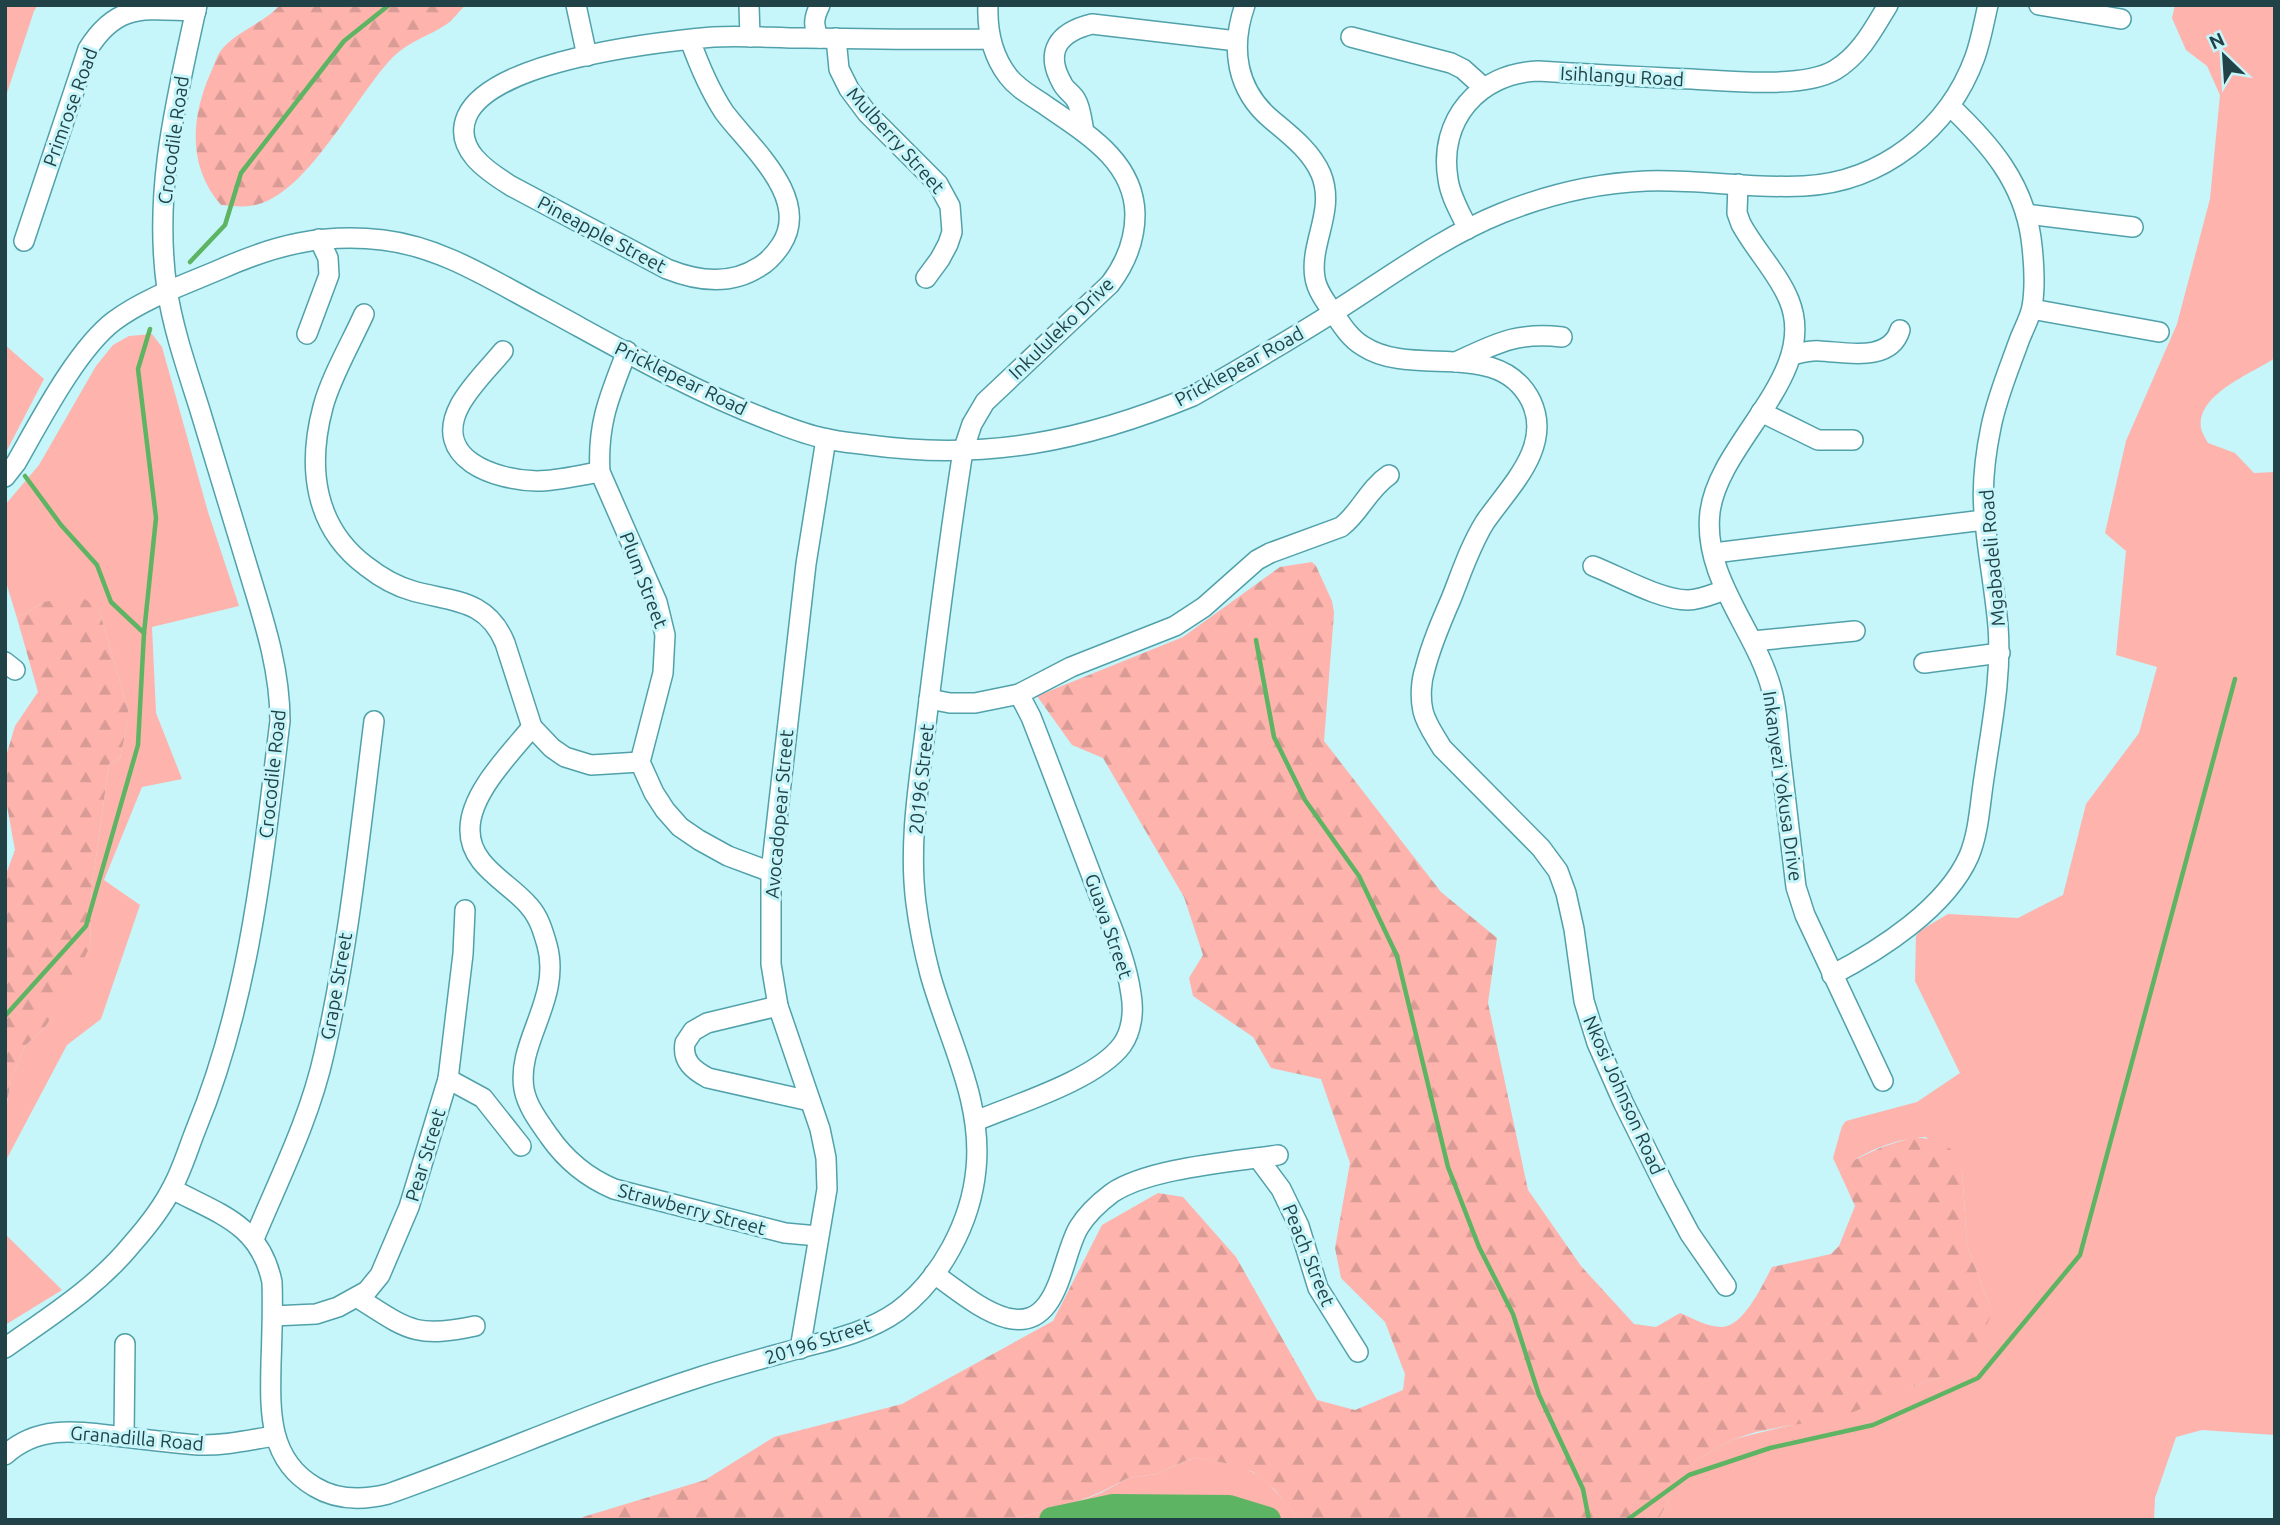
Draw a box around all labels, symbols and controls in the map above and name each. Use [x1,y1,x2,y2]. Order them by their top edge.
north arrow [2189,21,2259,91]
text: N [2206,28,2228,54]
street label: Primrose Road [38,45,102,169]
street label: Isihlangu Road [1559,62,1685,90]
street label: Crocodile Road [153,75,193,205]
street label: Mulberry Street [843,82,950,198]
street label: Pineapple Street [534,191,670,277]
street label: Inkululeko Drive [1004,272,1118,384]
street label: Pricklepear Road [1171,322,1307,410]
street label: Pricklepear Road [612,337,750,419]
street label: Mgabadeli Road [1975,489,2009,627]
street label: Plum Street [616,529,673,632]
street label: Inkanyezi Yokusa Drive [1759,689,1807,883]
street label: Crocodile Road [254,709,290,839]
street label: 20196 Street [904,722,938,835]
street label: Avocadopear Street [761,728,797,899]
street label: Guava Street [1081,871,1137,982]
street label: Grape Street [316,930,356,1041]
street label: Nkosi Johnson Road [1579,1012,1669,1178]
street label: Pear Street [400,1105,450,1204]
street label: Strawberry Street [616,1179,769,1239]
street label: Peach Street [1279,1201,1340,1310]
street label: 20196 Street [762,1313,875,1369]
street label: Granadilla Road [69,1421,205,1455]

